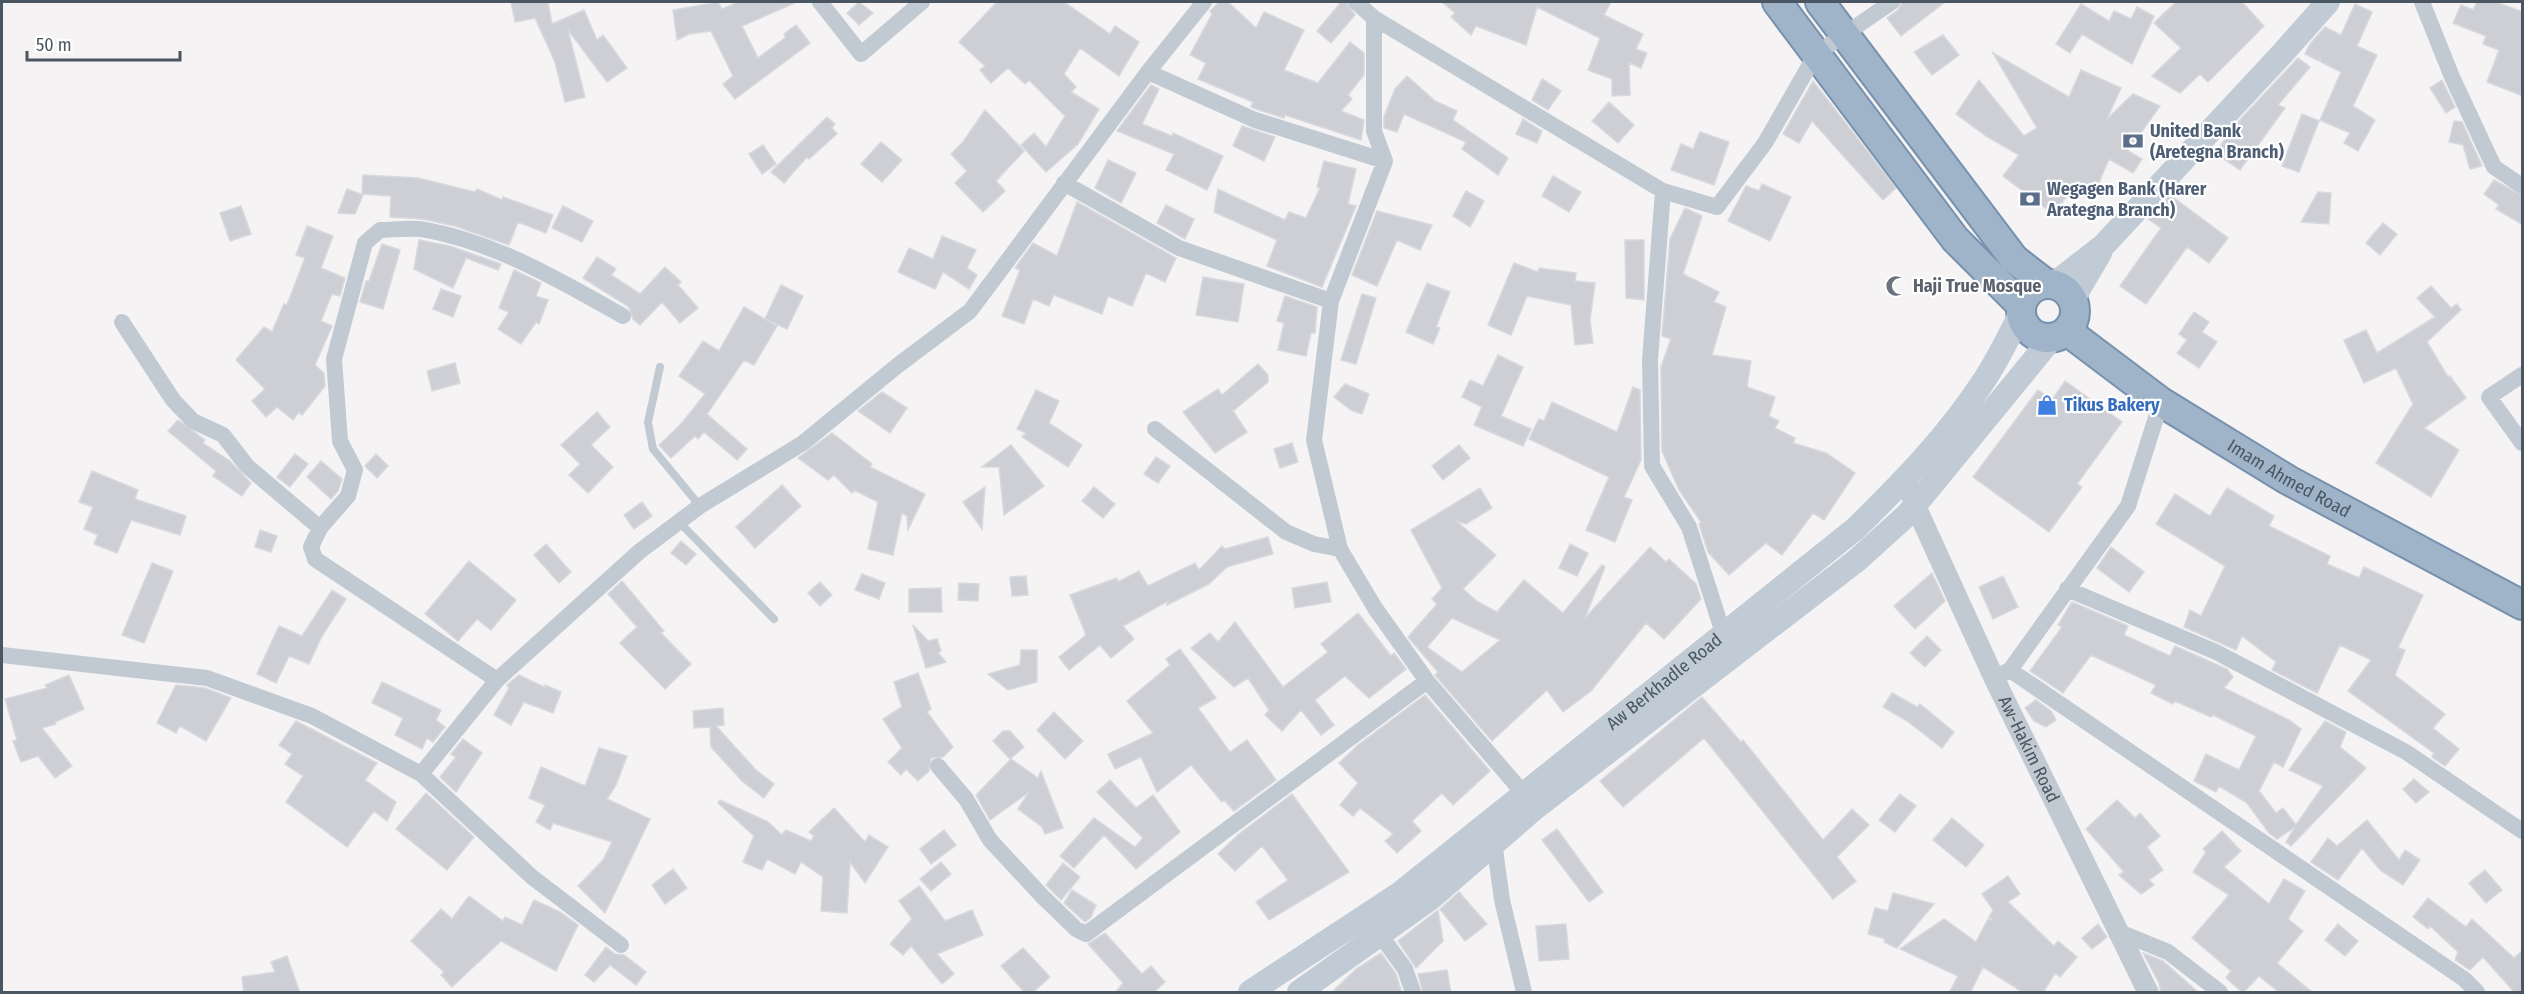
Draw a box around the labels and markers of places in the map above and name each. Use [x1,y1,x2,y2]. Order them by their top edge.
place label: United Bank (Aretegna Branch) [2150,120,2284,163]
bank icon: United Bank (Aretegna Branch) [2121,129,2145,153]
place label: Wegagen Bank (Harer Arategna Branch) [2046,178,2207,221]
bank icon: Wegagen Bank (Harer Arategna Branch) [2018,187,2042,211]
mosque icon: Haji True Mosque [1884,274,1908,298]
place label: Haji True Mosque [1913,275,2041,297]
shop icon: Tikus Bakery [2035,393,2059,417]
place label: Tikus Bakery [2064,394,2160,416]

